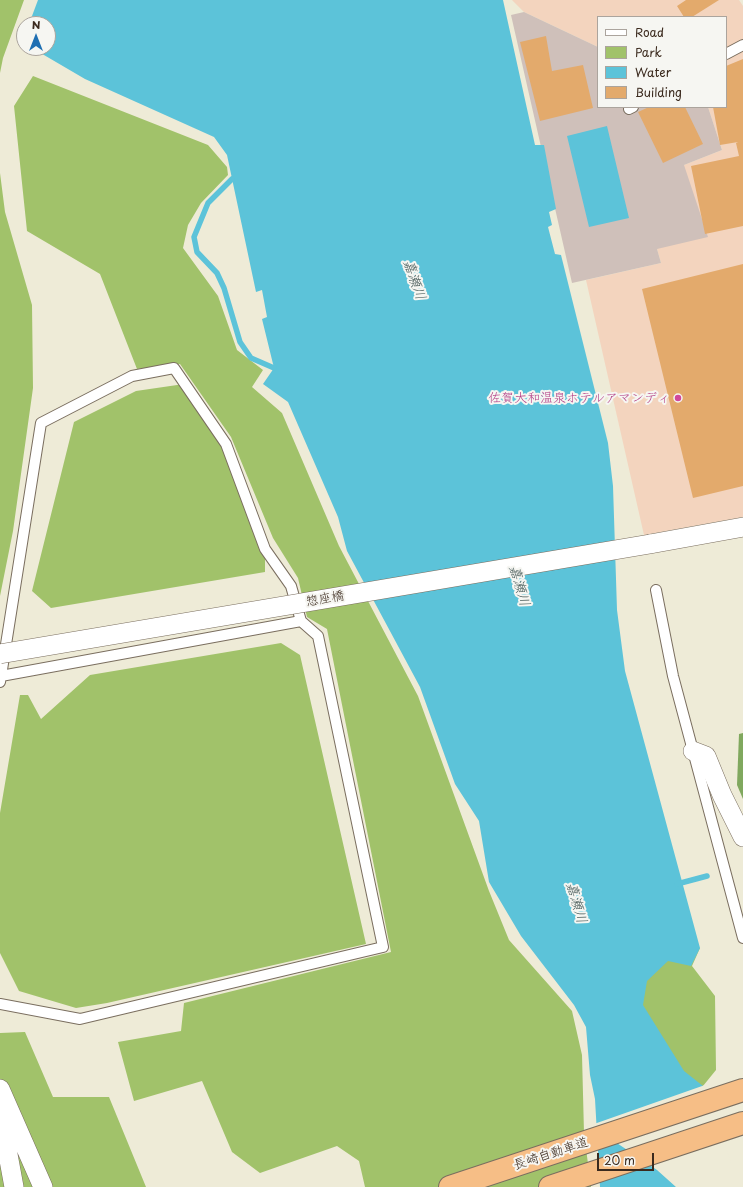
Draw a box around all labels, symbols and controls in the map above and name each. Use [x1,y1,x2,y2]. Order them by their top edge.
north arrow [16,16,56,56]
text: N [32,16,40,33]
legend [597,16,727,108]
text: Road [635,23,664,41]
text: Park [635,43,662,61]
text: Water [635,63,671,81]
text: Building [635,83,682,101]
water label: 嘉瀬川 [399,257,429,303]
place label: 佐賀大和温泉ホテルアマンディ [488,390,670,406]
marker: 佐賀大和温泉ホテルアマンディ [673,393,683,403]
water label: 嘉瀬川 [505,563,533,609]
street label: 惣座橋 [304,588,346,610]
water label: 嘉瀬川 [562,880,590,926]
street label: 長崎自動車道 [511,1135,591,1173]
scale bar [599,1145,656,1171]
text: 20 m [604,1151,635,1169]

